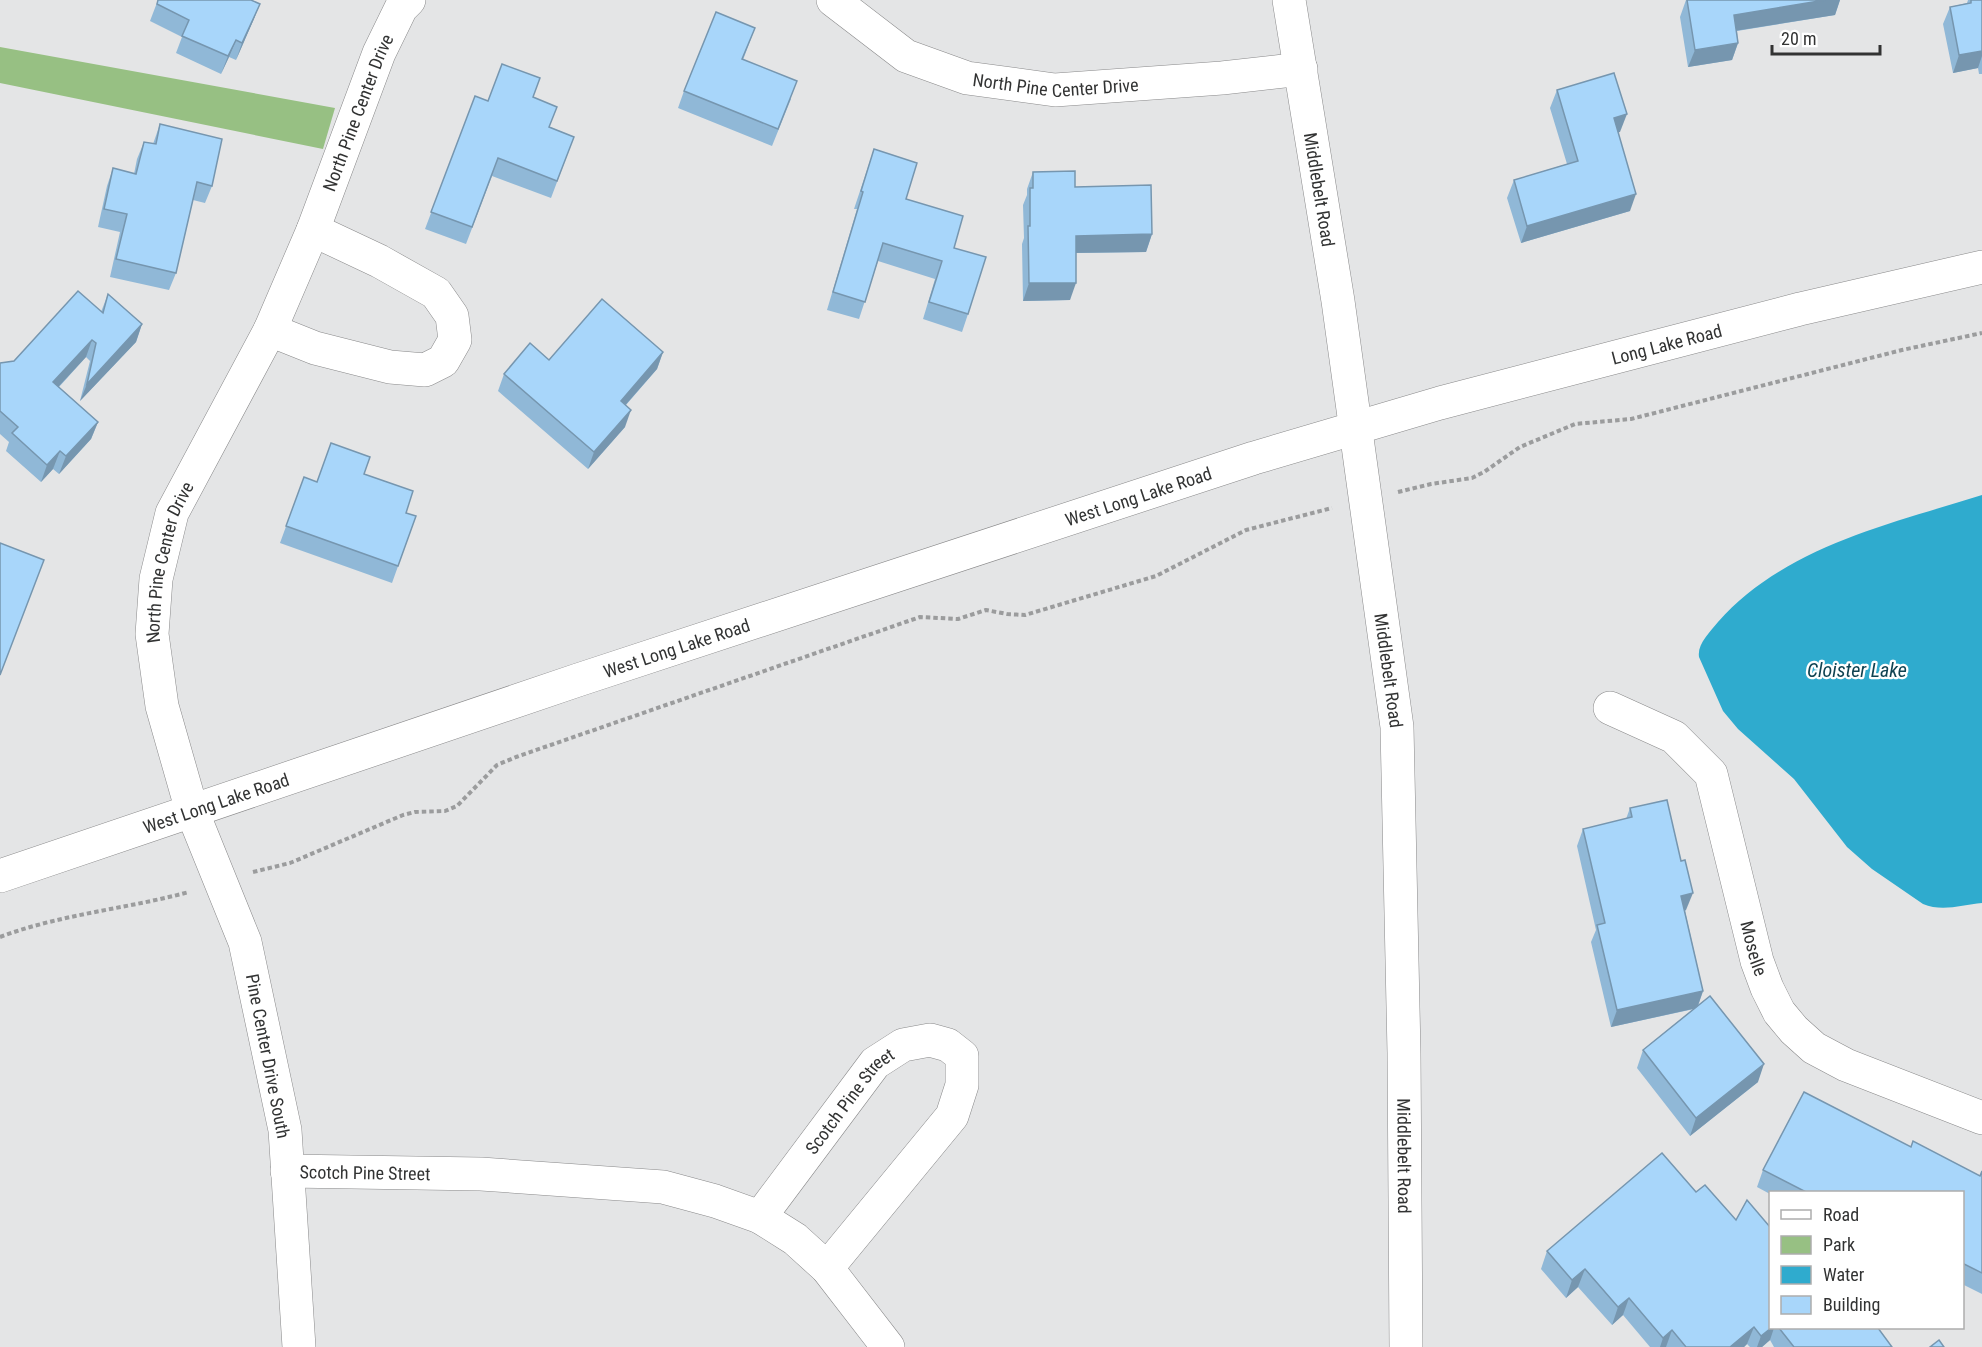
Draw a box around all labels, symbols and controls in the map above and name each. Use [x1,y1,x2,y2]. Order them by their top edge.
scale bar [1772,18,1880,56]
text: 20 m [1781,28,1816,49]
street label: North Pine Center Drive [318,30,397,194]
street label: North Pine Center Drive [971,68,1139,101]
street label: Middlebelt Road [1300,131,1339,248]
street label: Long Lake Road [1609,319,1724,368]
street label: West Long Lake Road [1062,462,1214,530]
street label: North Pine Center Drive [141,478,197,644]
street label: Middlebelt Road [1371,612,1407,729]
street label: West Long Lake Road [601,614,752,681]
water label: Cloister Lake [1807,658,1907,682]
street label: West Long Lake Road [140,768,292,837]
street label: Moselle [1737,919,1772,979]
street label: Pine Center Drive South [242,972,294,1140]
street label: Scotch Pine Street [800,1043,898,1158]
street label: Middlebelt Road [1394,1098,1416,1214]
street label: Scotch Pine Street [299,1161,431,1184]
legend [1769,1191,1964,1329]
text: Road [1823,1204,1859,1225]
text: Park [1823,1234,1855,1255]
text: Water [1823,1264,1865,1285]
text: Building [1823,1294,1880,1315]

